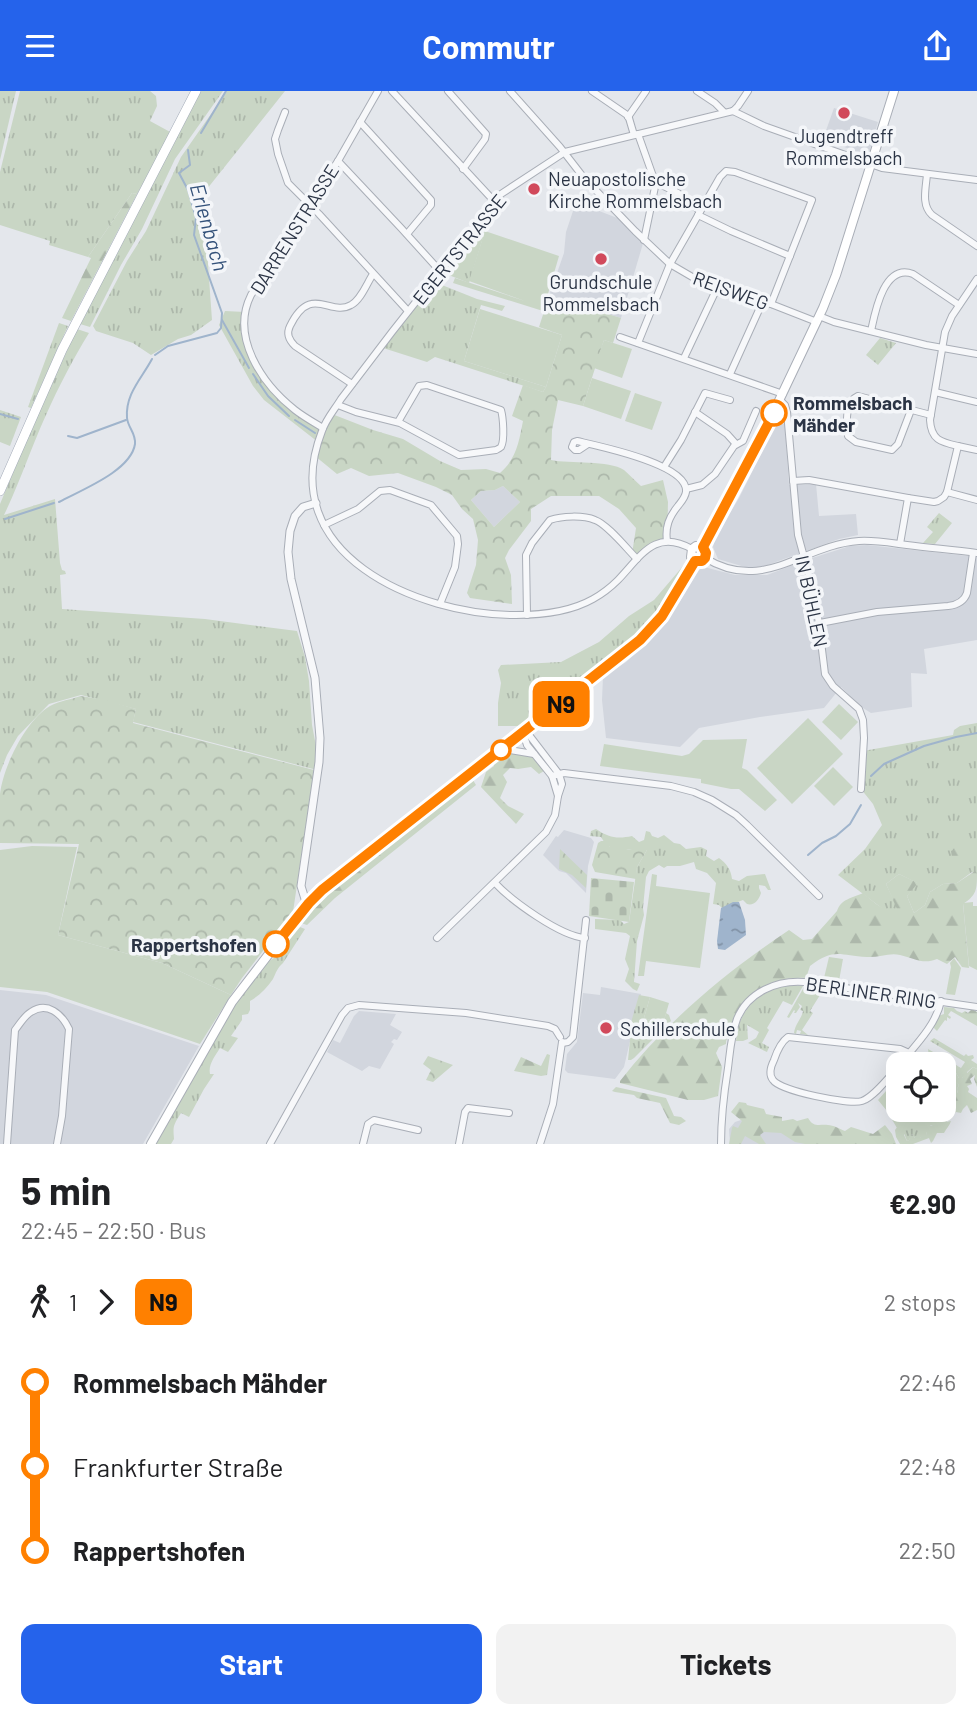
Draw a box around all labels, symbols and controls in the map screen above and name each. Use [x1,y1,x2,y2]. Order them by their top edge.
icon: menu [21,27,59,65]
text: Commutr [422,27,555,65]
icon: share [918,27,956,65]
marker: Jugendtreff Rommelsbach [836,105,852,121]
place label: Jugendtreff Rommelsbach [785,124,903,169]
street label: DARRENSTRASSE [245,160,343,298]
place label: Neuapostolische Kirche Rommelsbach [548,167,722,212]
water label: Erlenbach [186,180,234,274]
marker: Neuapostolische Kirche Rommelsbach [526,181,542,197]
street label: EGERTSTRASSE [407,189,511,309]
marker: Grundschule Rommelsbach [593,251,609,267]
street label: REISWEG [690,266,772,314]
place label: Grundschule Rommelsbach [542,270,660,315]
place label: Rommelsbach Mähder [793,391,913,436]
marker: Rommelsbach Mähder [761,400,787,426]
street label: IN BÜHLEN [791,553,833,649]
line badge: N9 [530,681,592,727]
text: N9 [547,689,575,718]
unlabelled marker [491,740,511,760]
marker: Rappertshofen [263,931,289,957]
place label: Rappertshofen [131,933,257,956]
street label: BERLINER RING [804,971,938,1013]
place label: Schillerschule [620,1017,736,1040]
marker: Schillerschule [598,1020,614,1036]
map controls [886,1052,956,1122]
button: locate [886,1052,956,1122]
text: 5 min [21,1167,111,1213]
text: €2.90 [889,1188,956,1219]
text: 22:45 – 22:50 · Bus [21,1216,206,1244]
icon: walk [21,1283,59,1321]
icon: forward [87,1283,125,1321]
text: N9 [149,1287,178,1316]
text: 1 [69,1288,77,1316]
text: 2 stops [884,1288,956,1316]
text: Rommelsbach Mähder [73,1367,327,1398]
text: 22:46 [899,1368,956,1396]
text: Frankfurter Straße [73,1451,283,1482]
text: 22:48 [899,1452,956,1480]
text: Rappertshofen [73,1535,245,1566]
text: 22:50 [899,1536,956,1564]
button: Start [21,1624,482,1704]
button: Tickets [496,1624,956,1704]

